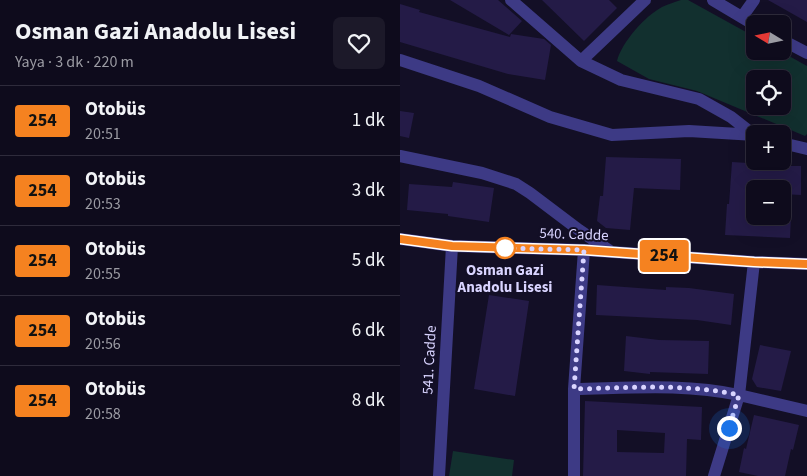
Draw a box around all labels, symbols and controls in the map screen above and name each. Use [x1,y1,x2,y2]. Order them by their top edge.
text: Osman Gazi Anadolu Lisesi [15,14,296,49]
north arrow [746,15,791,60]
map controls [746,15,791,225]
button: heart [333,17,385,69]
text: Yaya · 3 dk · 220 m [15,51,134,73]
button: locate [746,70,791,115]
text: Otobüs [85,96,146,123]
text: 1 dk [352,107,385,134]
text: 254 [28,108,57,133]
text: 20:51 [85,123,121,145]
button: + [746,125,791,170]
text: Otobüs [85,166,146,193]
text: 3 dk [352,177,385,204]
text: 254 [28,178,57,203]
button: − [746,180,791,225]
text: 20:53 [85,193,121,215]
street label: 540. Cadde [539,223,609,246]
text: Otobüs [85,236,146,263]
marker: Osman Gazi Anadolu Lisesi [494,237,516,259]
line badge: 254 [635,240,693,272]
text: 254 [650,243,678,268]
text: 5 dk [352,247,385,274]
text: 254 [28,248,57,273]
place label: Osman Gazi Anadolu Lisesi [457,260,552,298]
text: 20:55 [85,263,121,285]
text: Otobüs [85,306,146,333]
text: 6 dk [352,317,385,344]
text: 254 [28,318,57,343]
street label: 541. Cadde [417,325,442,395]
text: 20:56 [85,333,121,355]
text: Otobüs [85,376,146,403]
text: 8 dk [352,387,385,414]
text: 254 [28,388,57,413]
text: 20:58 [85,403,121,425]
your location [717,416,742,441]

